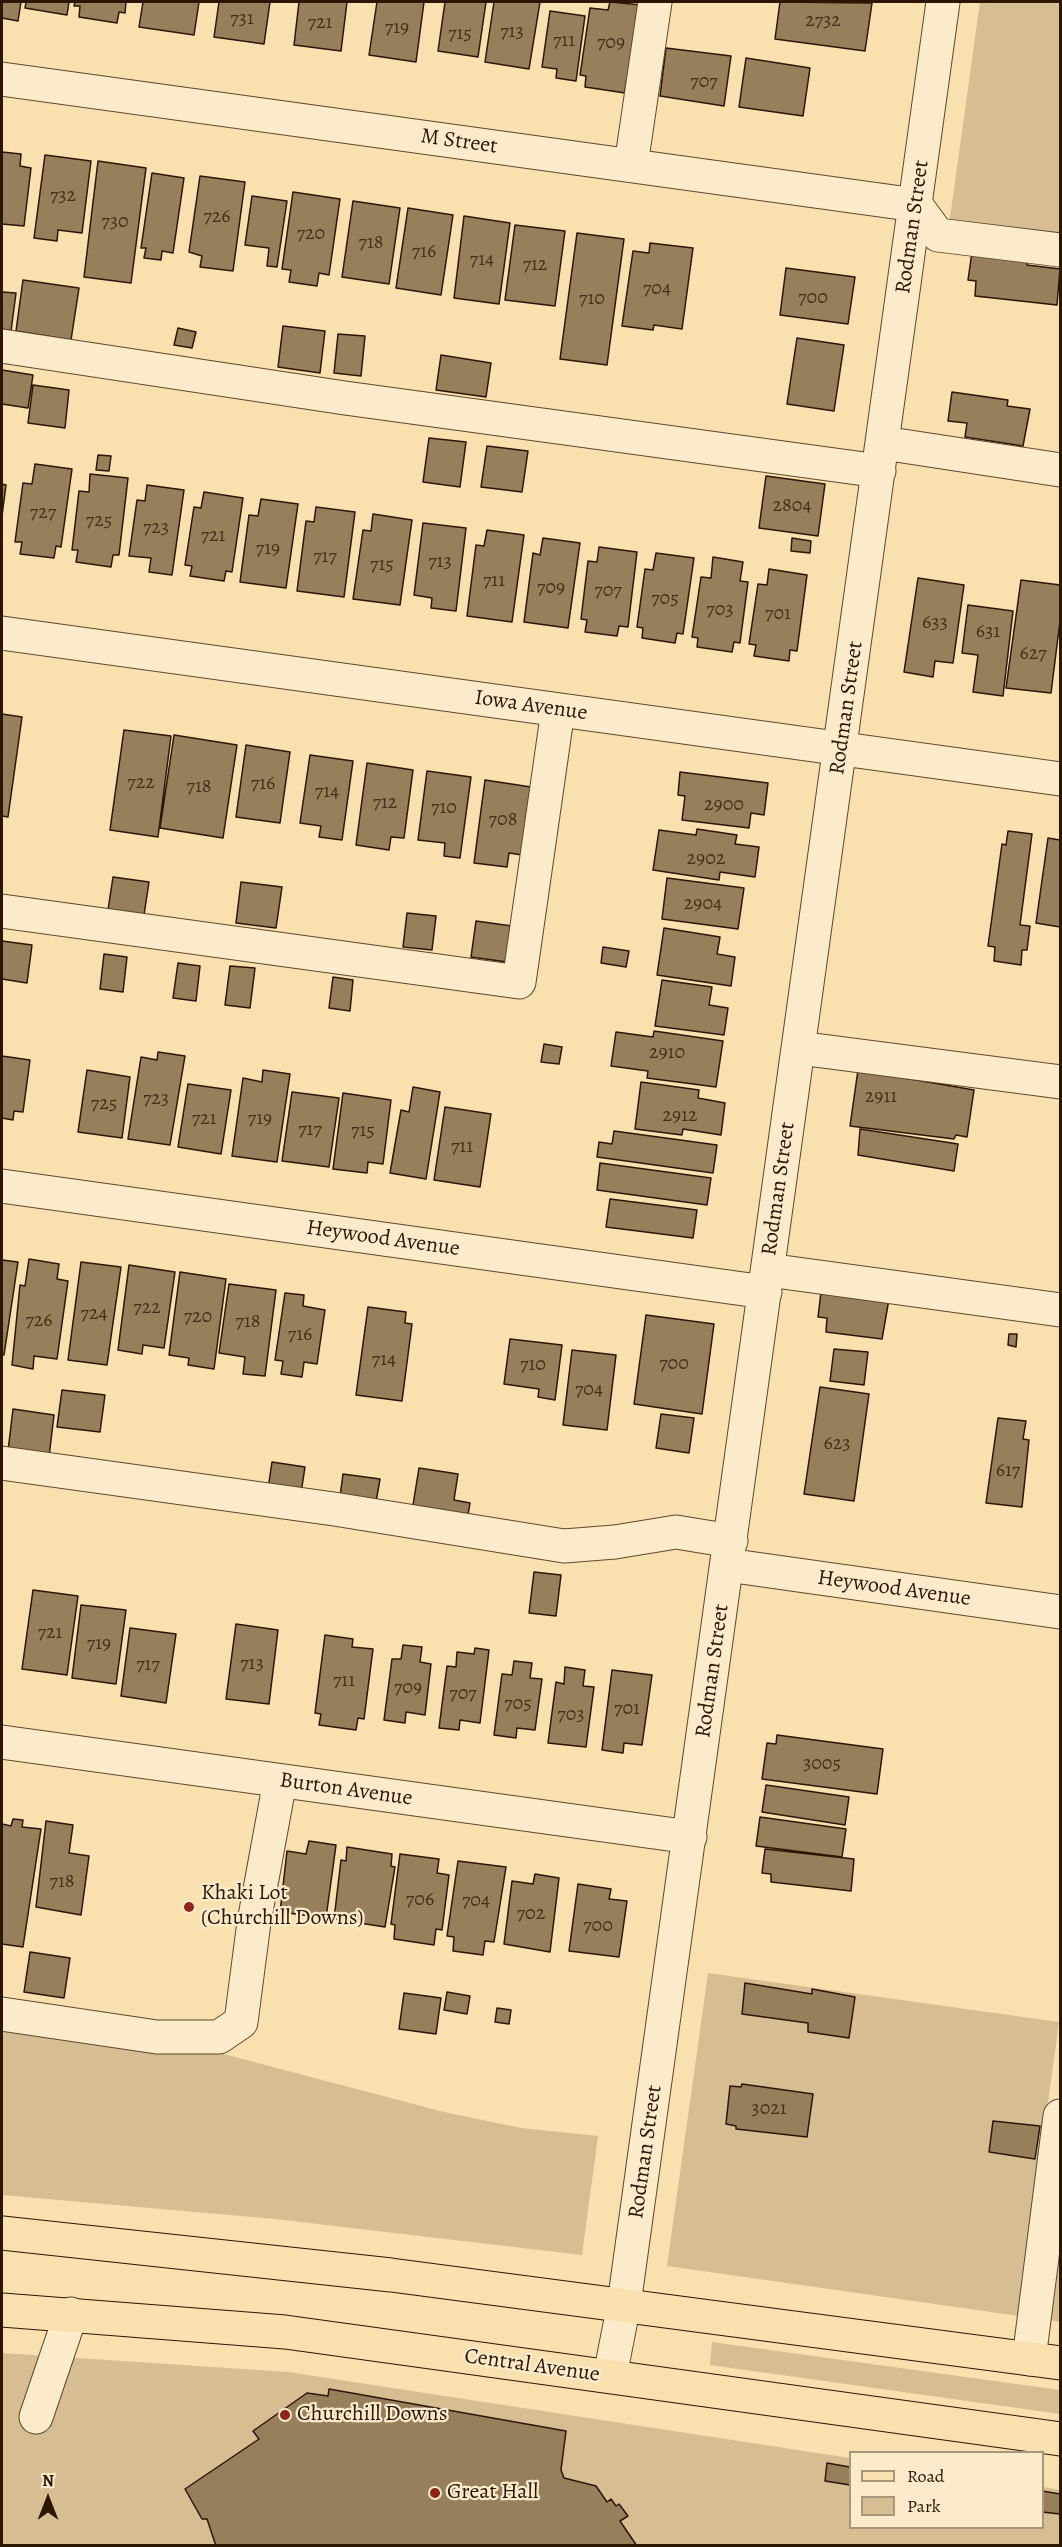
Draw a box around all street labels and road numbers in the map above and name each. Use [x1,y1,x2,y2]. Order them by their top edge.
street label: M Street [419,124,499,160]
street label: Rodman Street [891,159,935,295]
street label: Rodman Street [825,640,869,776]
street label: Iowa Avenue [473,685,589,727]
street label: Rodman Street [757,1121,801,1257]
street label: Heywood Avenue [305,1215,461,1263]
street label: Heywood Avenue [816,1565,972,1613]
street label: Rodman Street [691,1603,735,1739]
street label: Burton Avenue [278,1768,414,1812]
street label: Rodman Street [624,2084,668,2220]
street label: Central Avenue [463,2343,601,2389]

